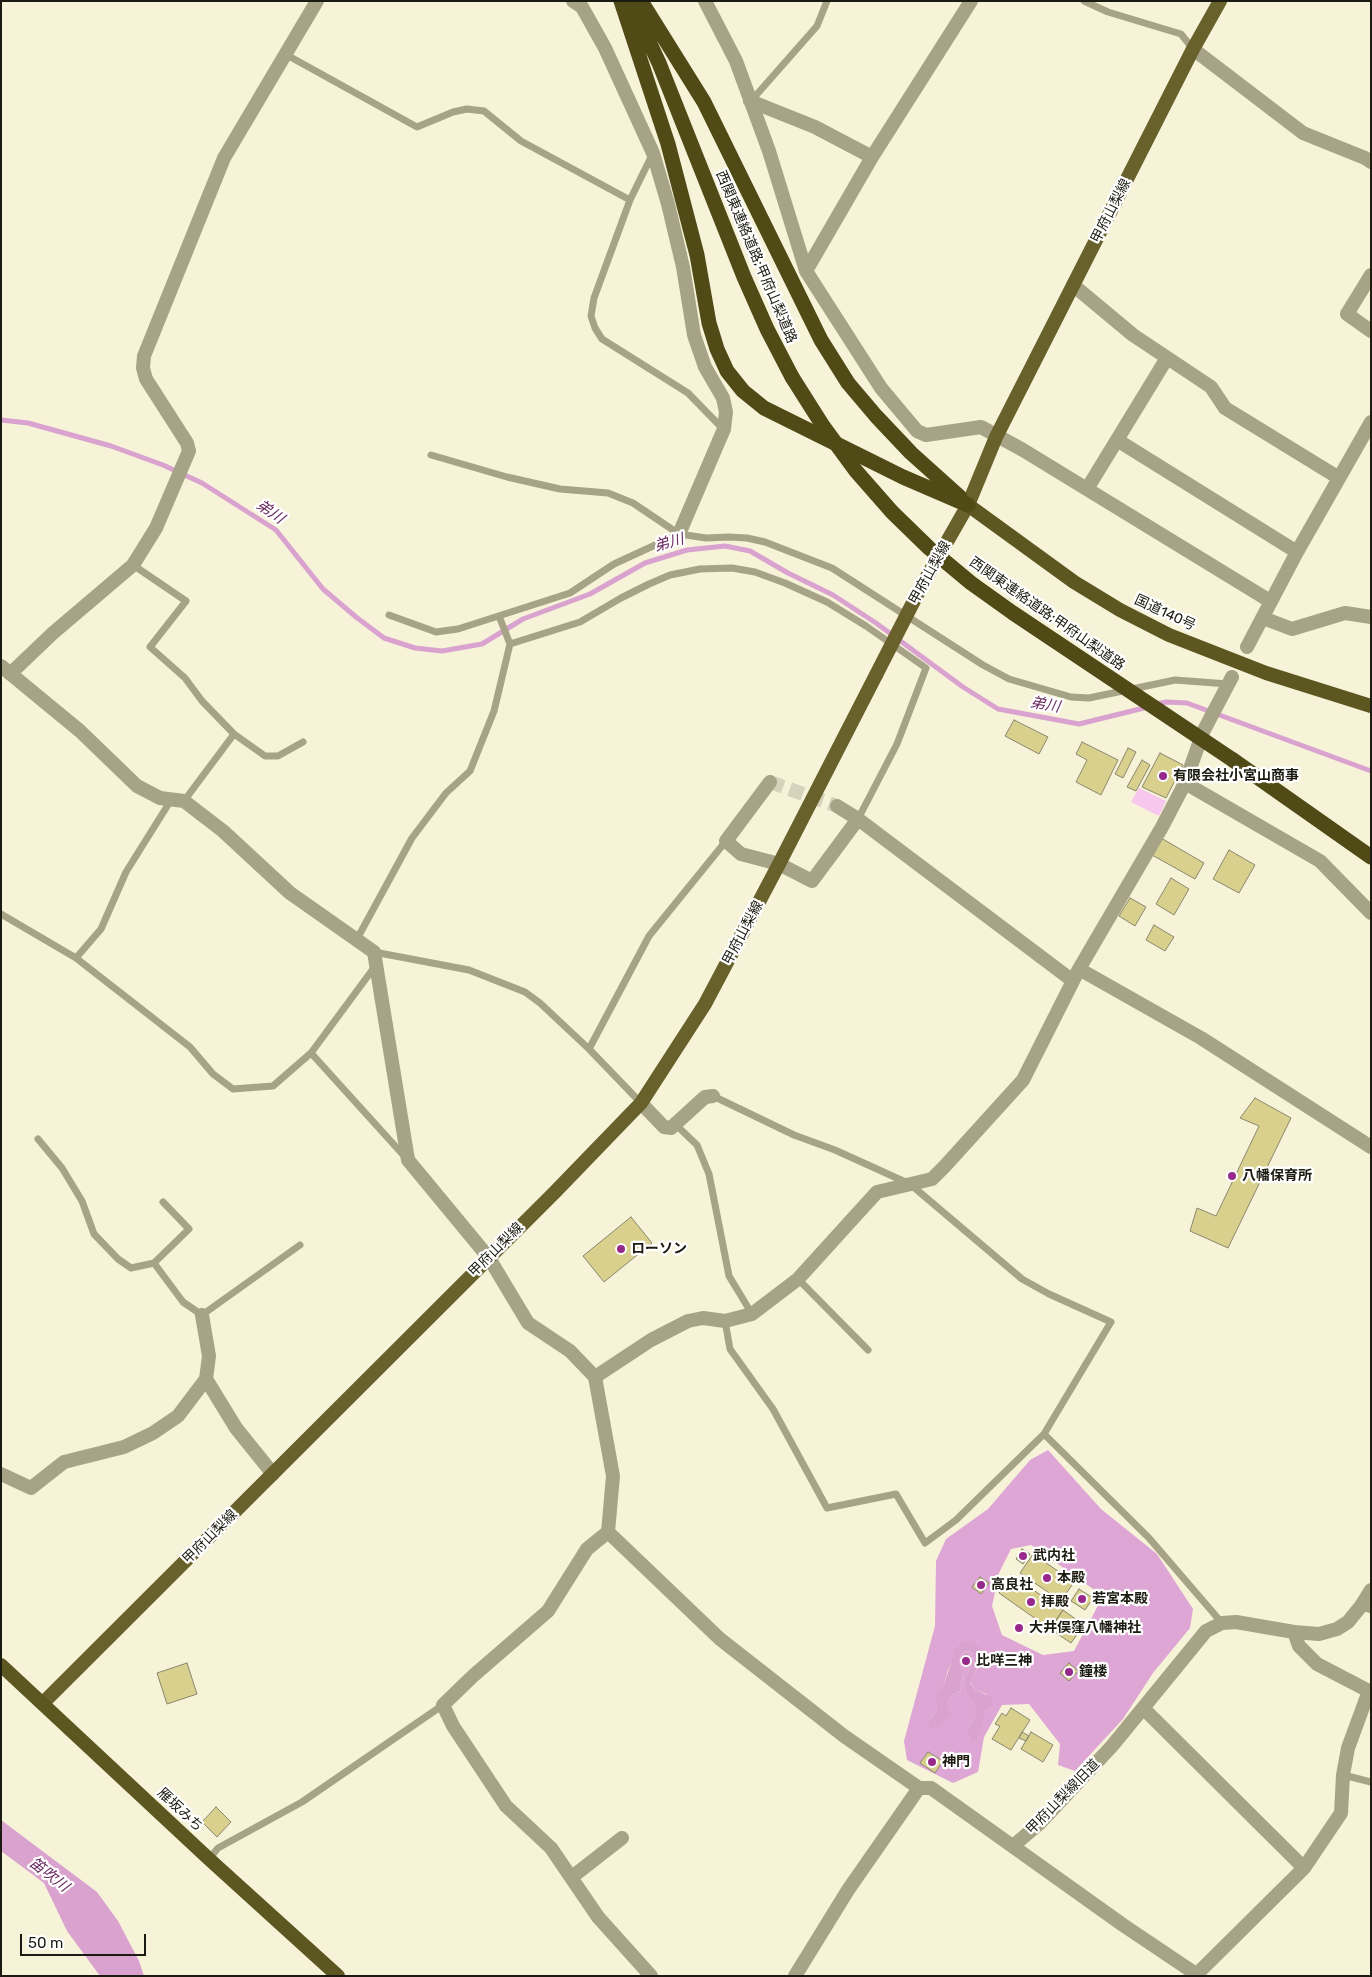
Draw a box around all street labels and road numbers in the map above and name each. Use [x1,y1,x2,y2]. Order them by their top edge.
street label: 西関東連絡道路;甲府山梨道路 [712,168,800,346]
street label: 甲府山梨線 [1088,176,1134,246]
street label: 甲府山梨線 [906,538,954,608]
street label: 西関東連絡道路;甲府山梨道路 [966,554,1128,674]
street label: 国道140号 [1132,592,1198,634]
street label: 甲府山梨線 [719,898,767,968]
street label: 甲府山梨線 [465,1219,527,1281]
street label: 甲府山梨線 [179,1506,241,1568]
street label: 甲府山梨線旧道 [1023,1756,1103,1838]
street label: 雁坂みち [154,1785,206,1835]

